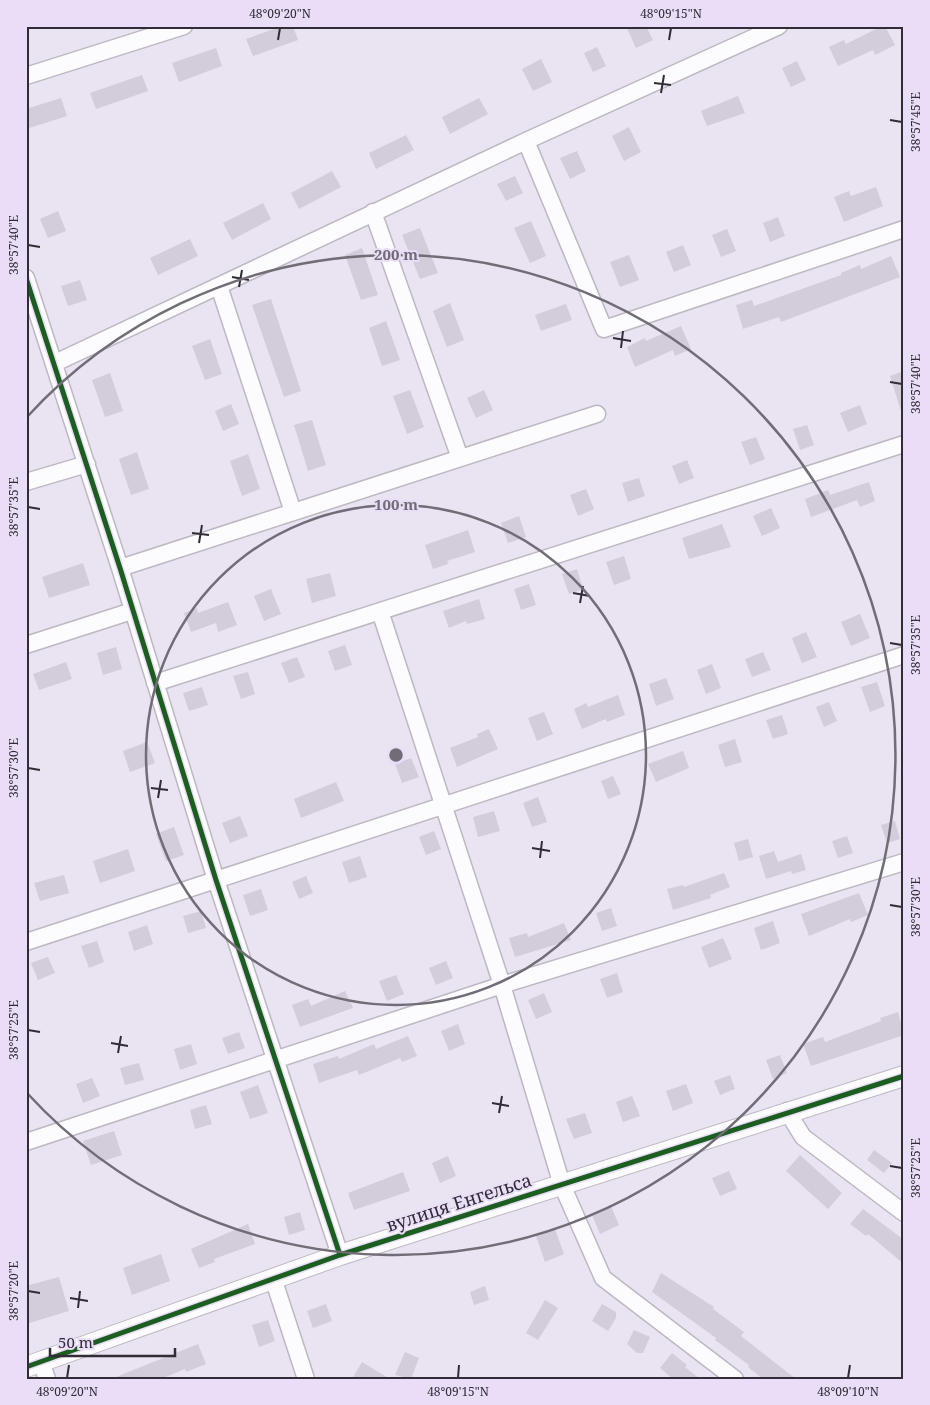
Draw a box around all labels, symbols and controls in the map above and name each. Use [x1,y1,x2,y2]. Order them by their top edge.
text: 48°09'20"N [249,5,311,22]
text: 48°09'15"N [640,5,702,22]
text: 38°57'45"E [907,92,924,152]
text: 38°57'40"E [5,215,22,275]
text: 200 m [374,244,418,264]
text: 38°57'40"E [907,354,924,414]
text: 38°57'35"E [5,477,22,537]
text: 100 m [374,494,418,514]
text: 38°57'35"E [907,615,924,675]
text: 38°57'30"E [5,738,22,798]
centre of rings [387,746,405,764]
text: 38°57'30"E [907,877,924,937]
text: 38°57'25"E [5,1000,22,1060]
text: 38°57'25"E [907,1138,924,1198]
street label: вулиця Енгельса [383,1167,534,1237]
text: 38°57'20"E [5,1261,22,1321]
scale bar [50,1325,175,1357]
text: 50 m [58,1332,93,1352]
text: 48°09'20"N [36,1383,98,1400]
text: 48°09'15"N [427,1383,489,1400]
text: 48°09'10"N [817,1383,879,1400]

